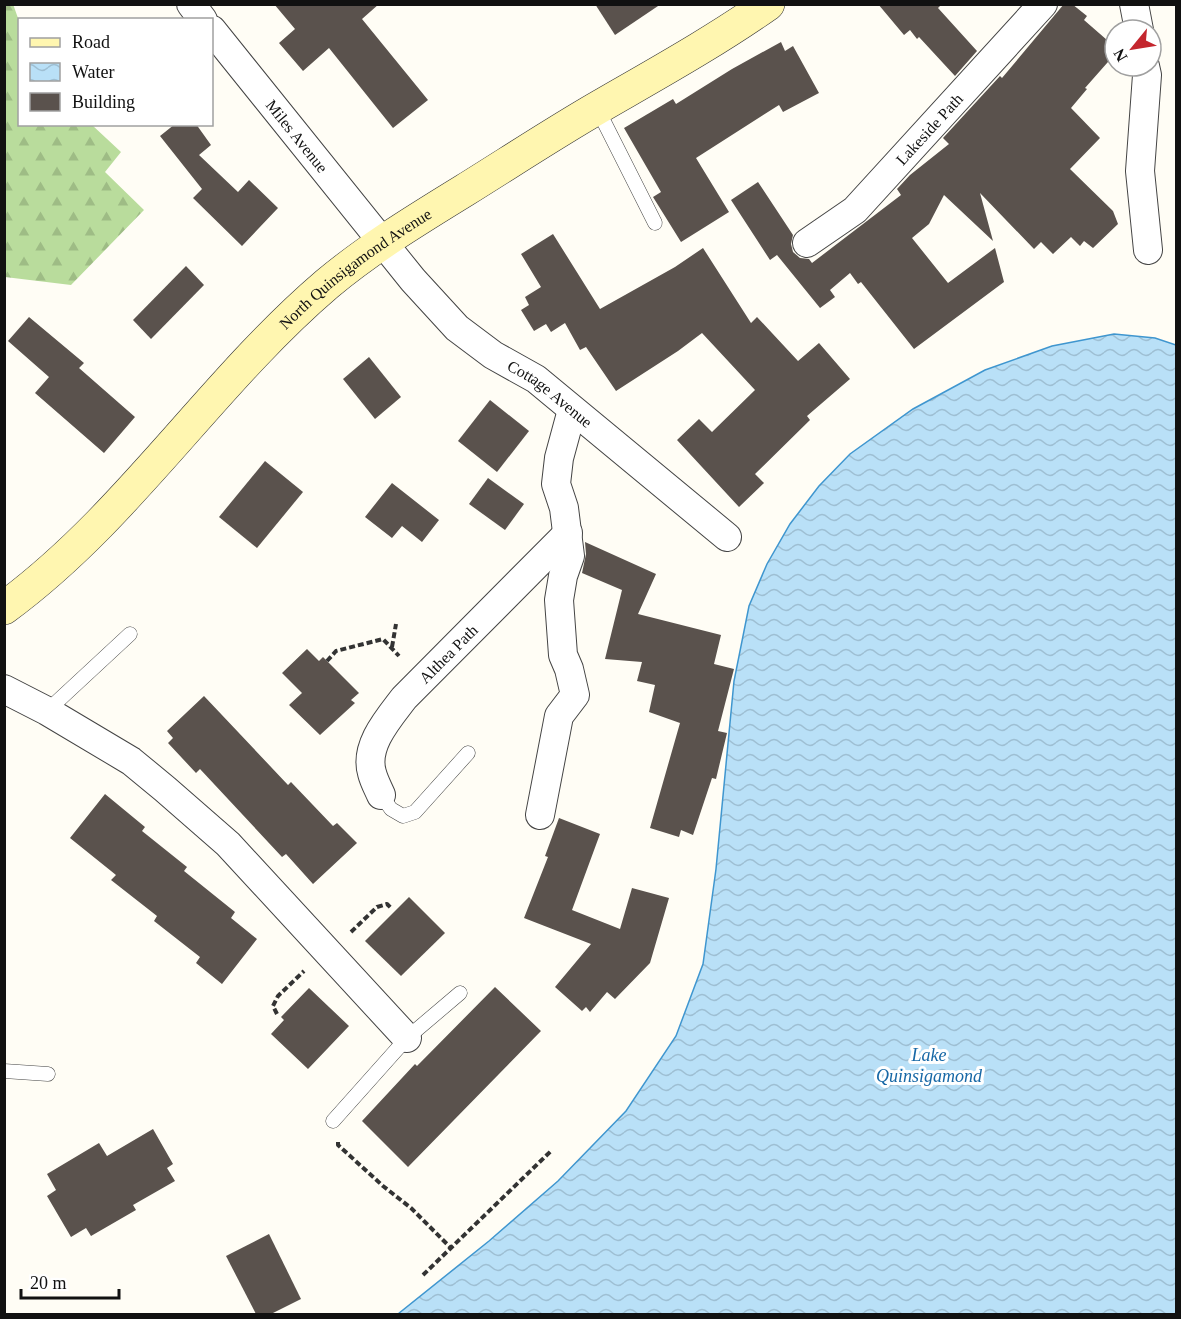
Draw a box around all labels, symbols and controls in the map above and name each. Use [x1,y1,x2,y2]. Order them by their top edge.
legend [18,18,213,126]
north arrow [1103,18,1163,78]
text: Road [72,32,110,52]
text: N [1110,46,1131,65]
text: Water [72,62,115,82]
street label: Lakeside Path [893,90,966,168]
text: Building [72,92,135,112]
street label: Miles Avenue [263,97,331,176]
street label: North Quinsigamond Avenue [276,205,434,332]
street label: Cottage Avenue [505,357,596,431]
street label: Althea Path [416,621,481,687]
water label: Lake Quinsigamond [876,1045,983,1086]
scale bar [21,1262,118,1300]
text: 20 m [30,1273,67,1293]

